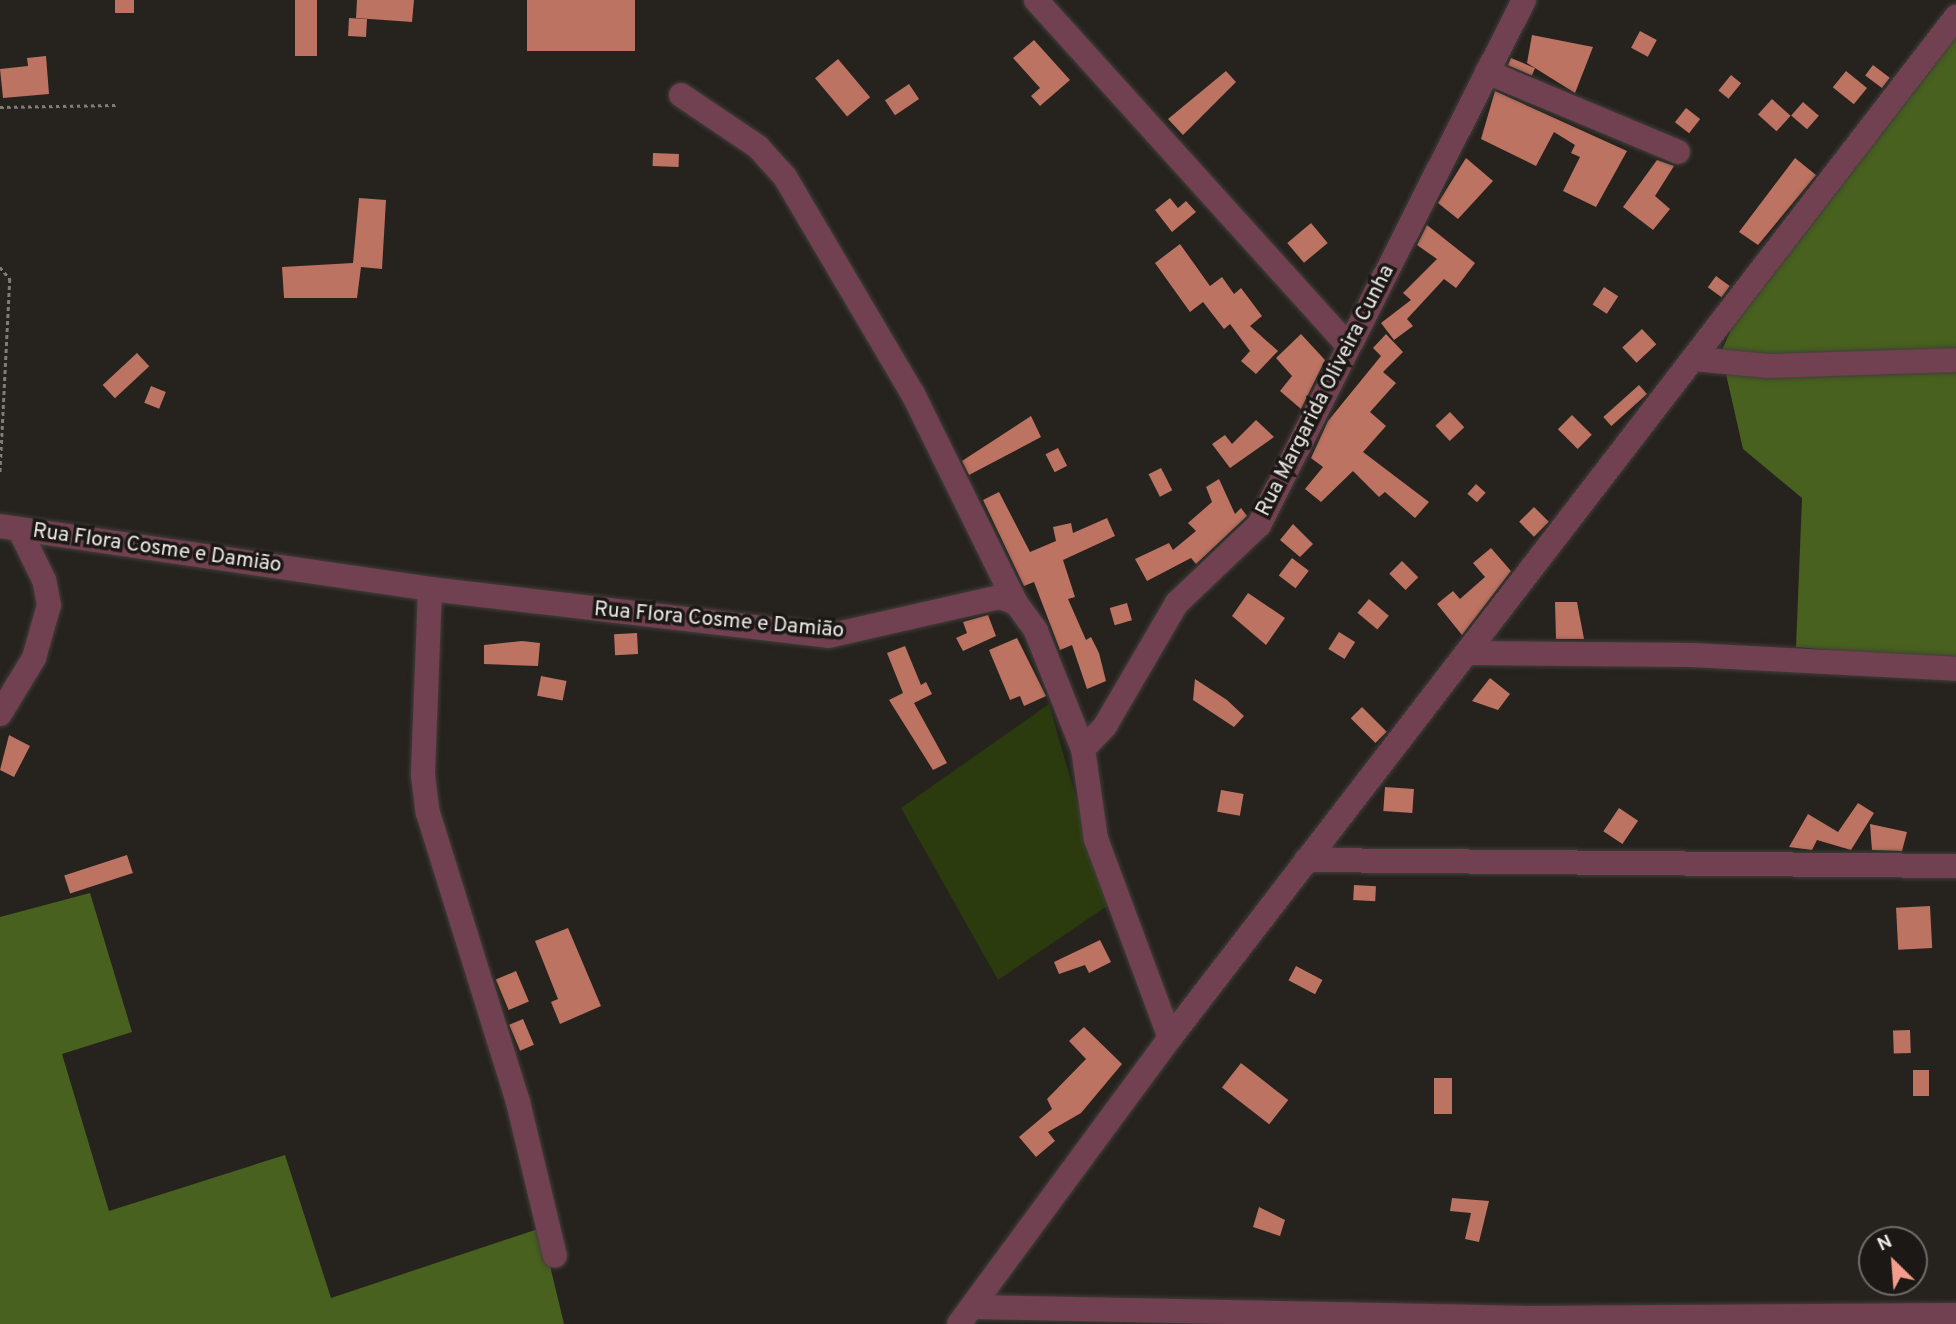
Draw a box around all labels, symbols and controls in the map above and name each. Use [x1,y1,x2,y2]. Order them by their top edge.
street label: Rua Margarida Oliveira Cunha [1251,261,1401,521]
street label: Rua Flora Cosme e Damião [31,519,283,579]
street label: Rua Flora Cosme e Damião [593,598,845,644]
north arrow [1858,1226,1928,1296]
text: N [1874,1230,1896,1258]

